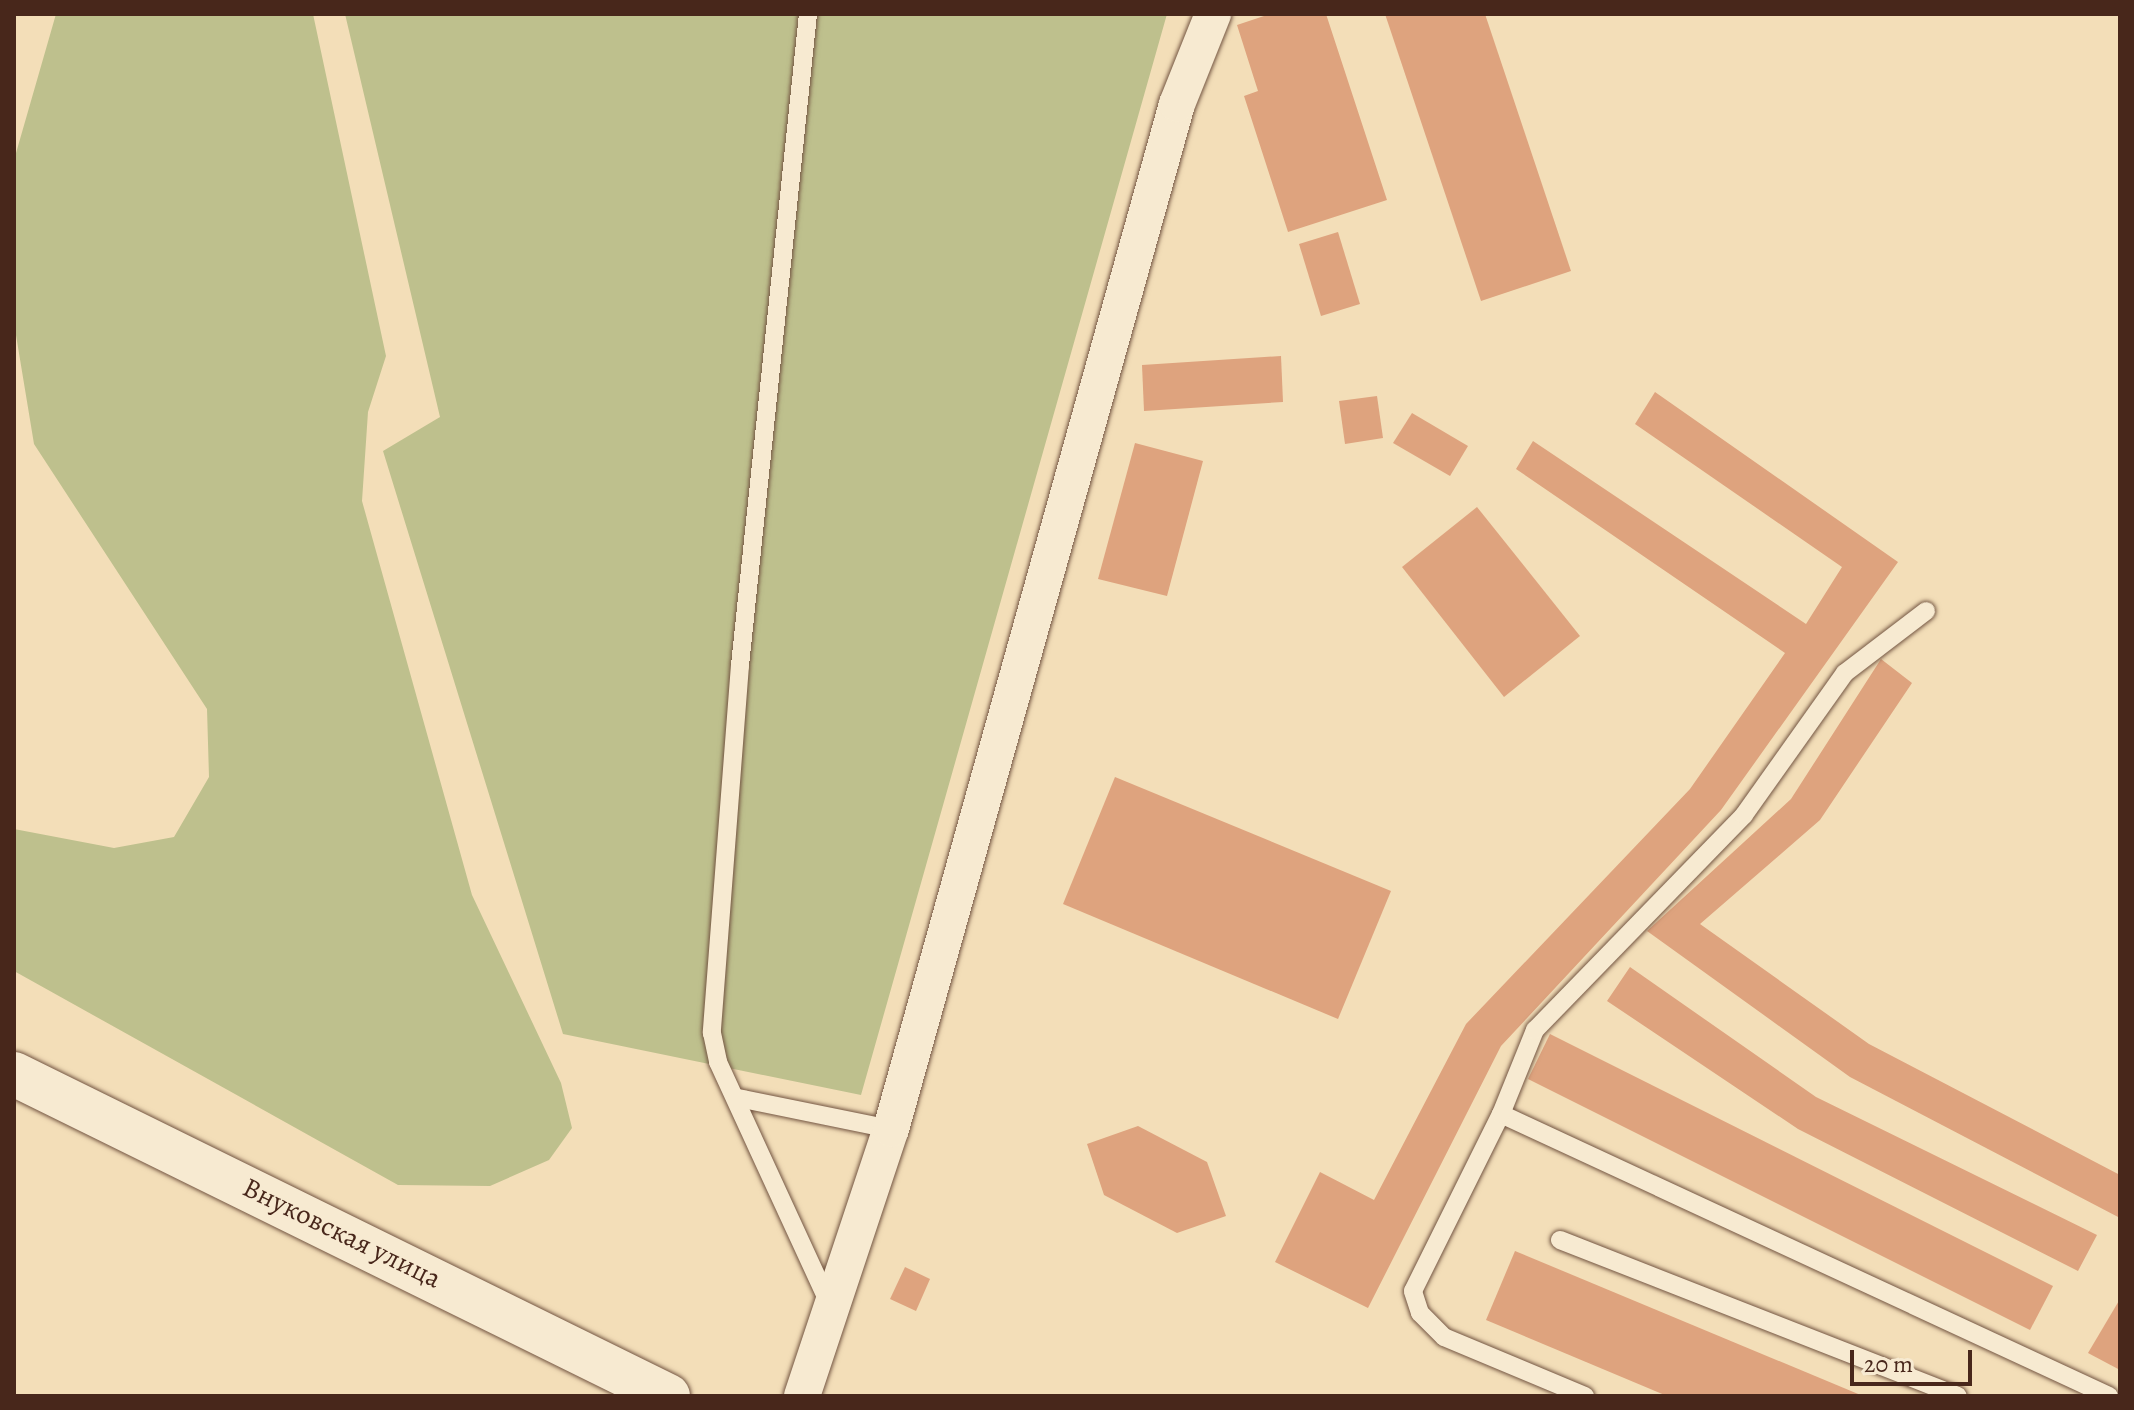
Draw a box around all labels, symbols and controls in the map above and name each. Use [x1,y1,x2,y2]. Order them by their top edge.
street label: Внуковская улица [237,1170,447,1296]
scale bar [1854,1334,1976,1384]
text: 20 m [1864,1348,1913,1380]

